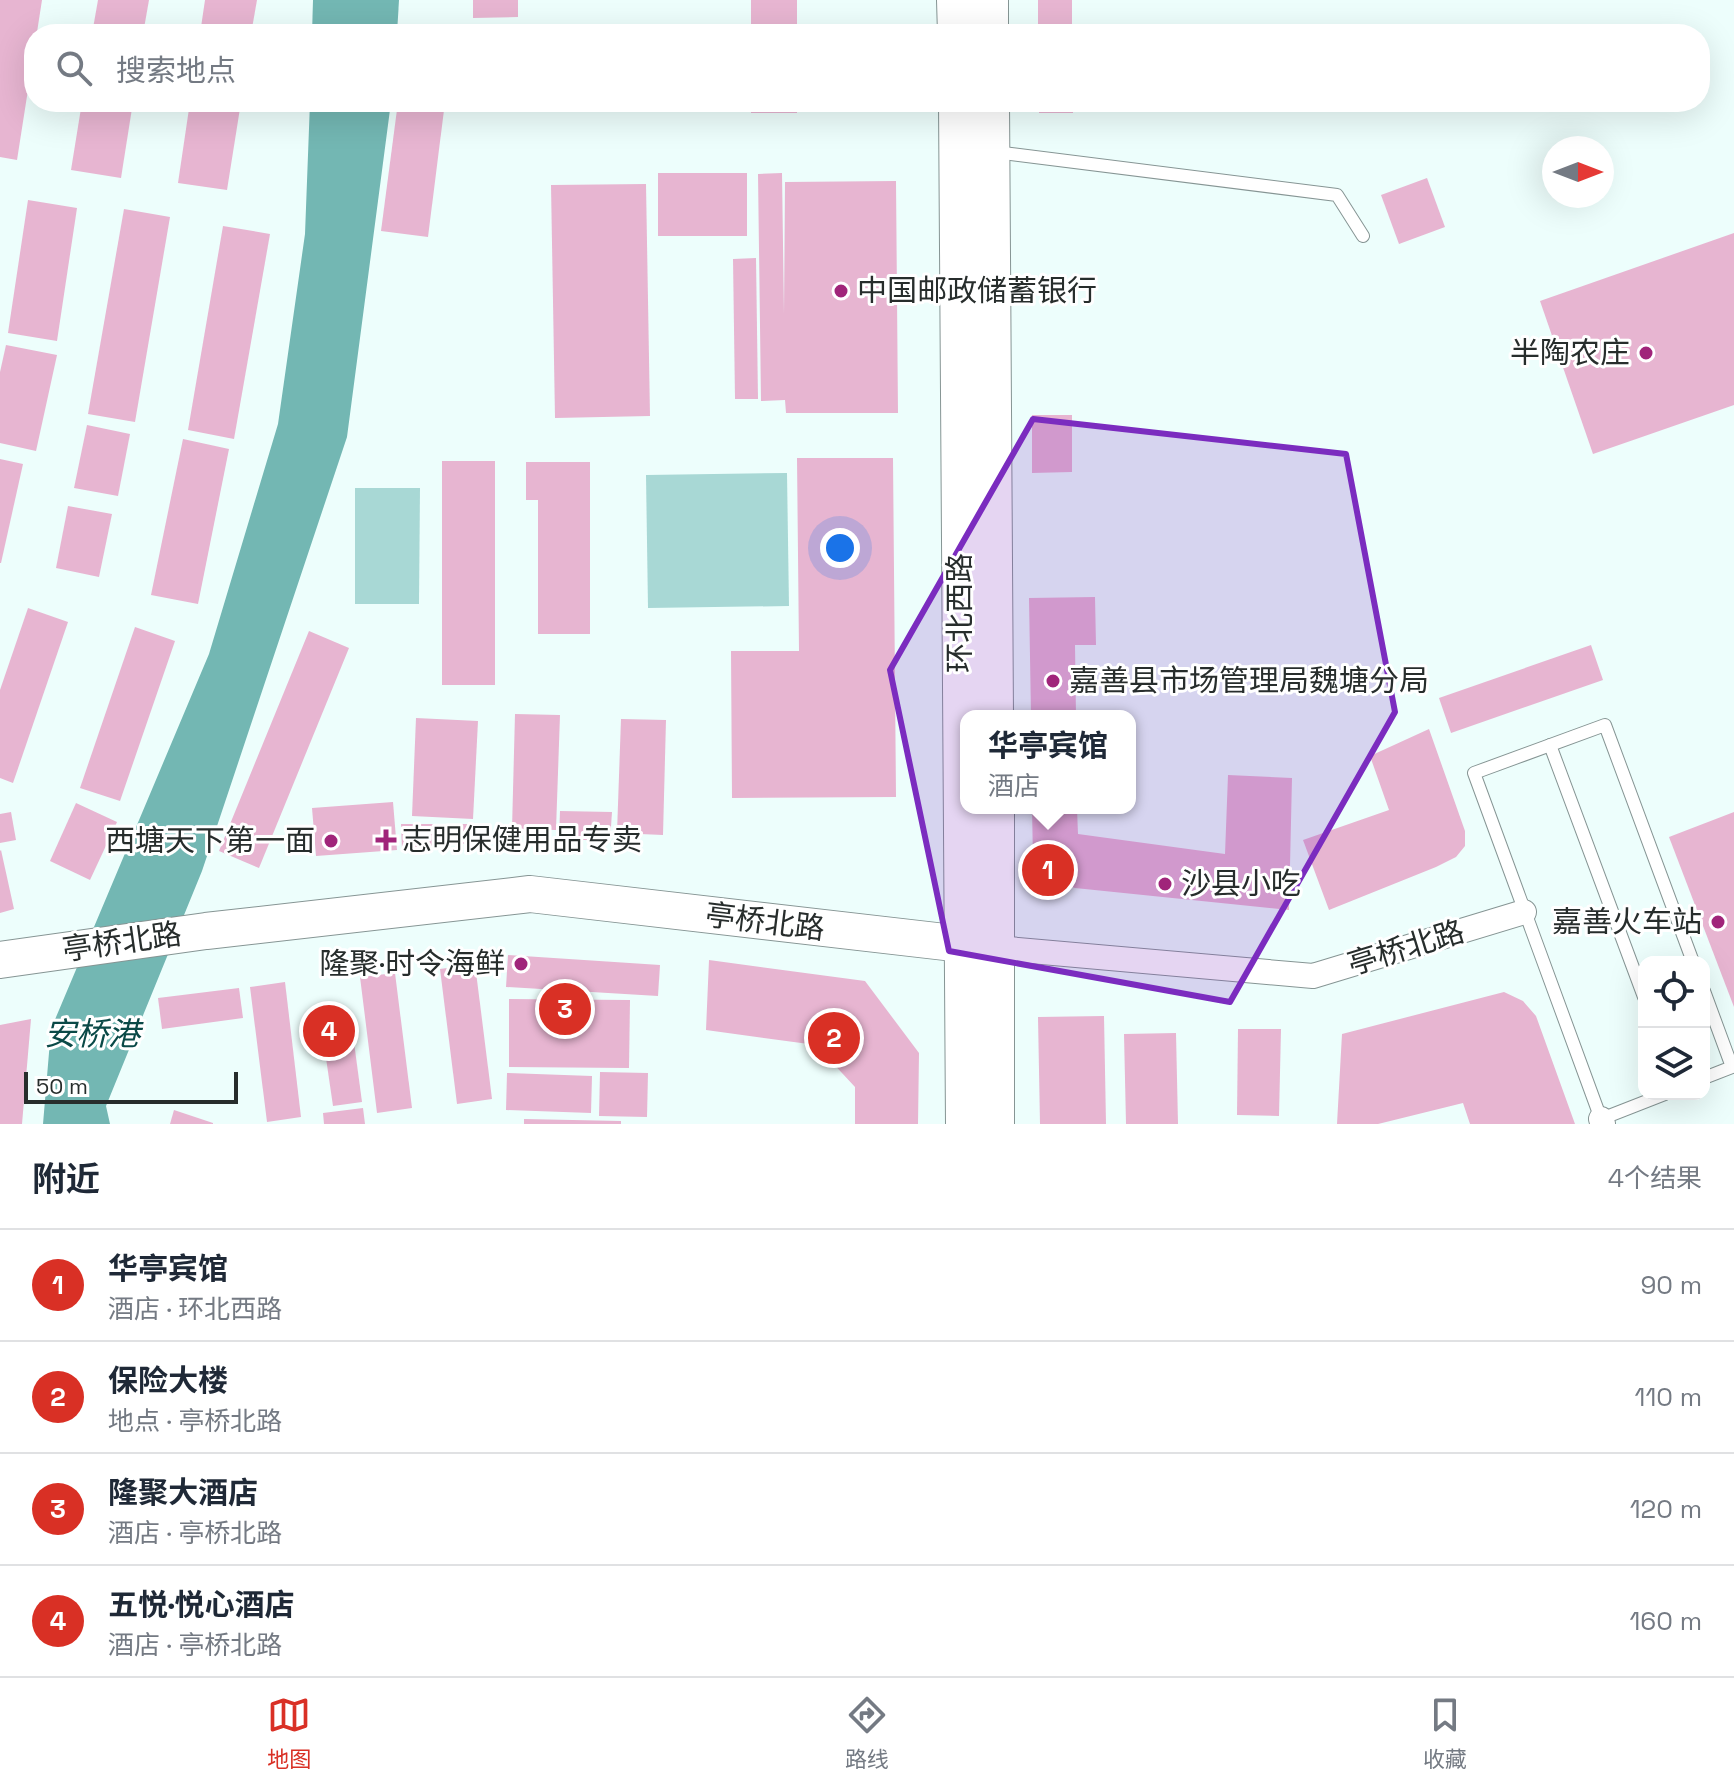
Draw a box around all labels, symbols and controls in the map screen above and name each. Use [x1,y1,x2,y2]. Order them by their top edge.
search box [24,24,1710,112]
icon: search [52,46,96,90]
text: 搜索地点 [116,51,236,90]
north arrow [1542,136,1614,208]
place label: 中国邮政储蓄银行 [857,271,1097,310]
marker: 中国邮政储蓄银行 [832,282,850,300]
place label: 半陶农庄 [1510,333,1630,372]
marker: 半陶农庄 [1637,344,1655,362]
your location [820,528,860,568]
street label: 环北西路 [940,553,979,673]
place label: 嘉善县市场管理局魏塘分局 [1069,661,1429,700]
marker: 嘉善县市场管理局魏塘分局 [1044,672,1062,690]
popup [960,710,1136,814]
text: 华亭宾馆 [988,726,1108,765]
text: 酒店 [988,769,1040,803]
place label: 志明保健用品专卖 [402,820,642,859]
place label: 西塘天下第一面 [105,821,315,860]
marker: 志明保健用品专卖 [377,831,395,849]
marker: 西塘天下第一面 [322,832,340,850]
pin: 1 [1022,840,1074,900]
place label: 沙县小吃 [1181,864,1301,903]
marker: 沙县小吃 [1156,875,1174,893]
street label: 亭桥北路 [703,895,827,948]
place label: 嘉善火车站 [1552,902,1702,941]
street label: 亭桥北路 [1343,911,1469,984]
marker: 嘉善火车站 [1709,913,1727,931]
street label: 亭桥北路 [60,914,184,969]
place label: 隆聚·时令海鲜 [319,944,505,983]
marker: 隆聚·时令海鲜 [512,955,530,973]
map controls [1638,956,1710,1100]
button: locate [1638,956,1710,1028]
pin: 3 [539,979,591,1039]
pin: 4 [303,1001,355,1061]
pin: 2 [808,1008,860,1068]
water label: 安桥港 [44,1014,144,1054]
button: layers [1638,1028,1710,1100]
scale bar [24,1068,238,1104]
text: 50 m [36,1072,88,1100]
text: 附近 [32,1158,100,1201]
text: 4个结果 [1608,1161,1702,1195]
text: 华亭宾馆 [108,1249,228,1288]
text: 1 [52,1268,64,1302]
text: 90 m [1640,1268,1702,1302]
text: 酒店 · 环北西路 [108,1292,282,1326]
text: 保险大楼 [108,1361,228,1400]
text: 2 [50,1380,66,1414]
text: 110 m [1635,1380,1702,1414]
text: 地点 · 亭桥北路 [108,1404,282,1438]
text: 隆聚大酒店 [108,1473,258,1512]
text: 3 [50,1492,66,1526]
text: 120 m [1630,1492,1702,1526]
text: 酒店 · 亭桥北路 [108,1516,282,1550]
text: 五悦·悦心酒店 [108,1585,295,1624]
text: 4 [50,1604,66,1638]
text: 160 m [1630,1604,1702,1638]
text: 酒店 · 亭桥北路 [108,1628,282,1662]
tab: 地图 [267,1693,311,1773]
tab: 路线 [845,1693,889,1773]
tab: 收藏 [1423,1693,1467,1773]

